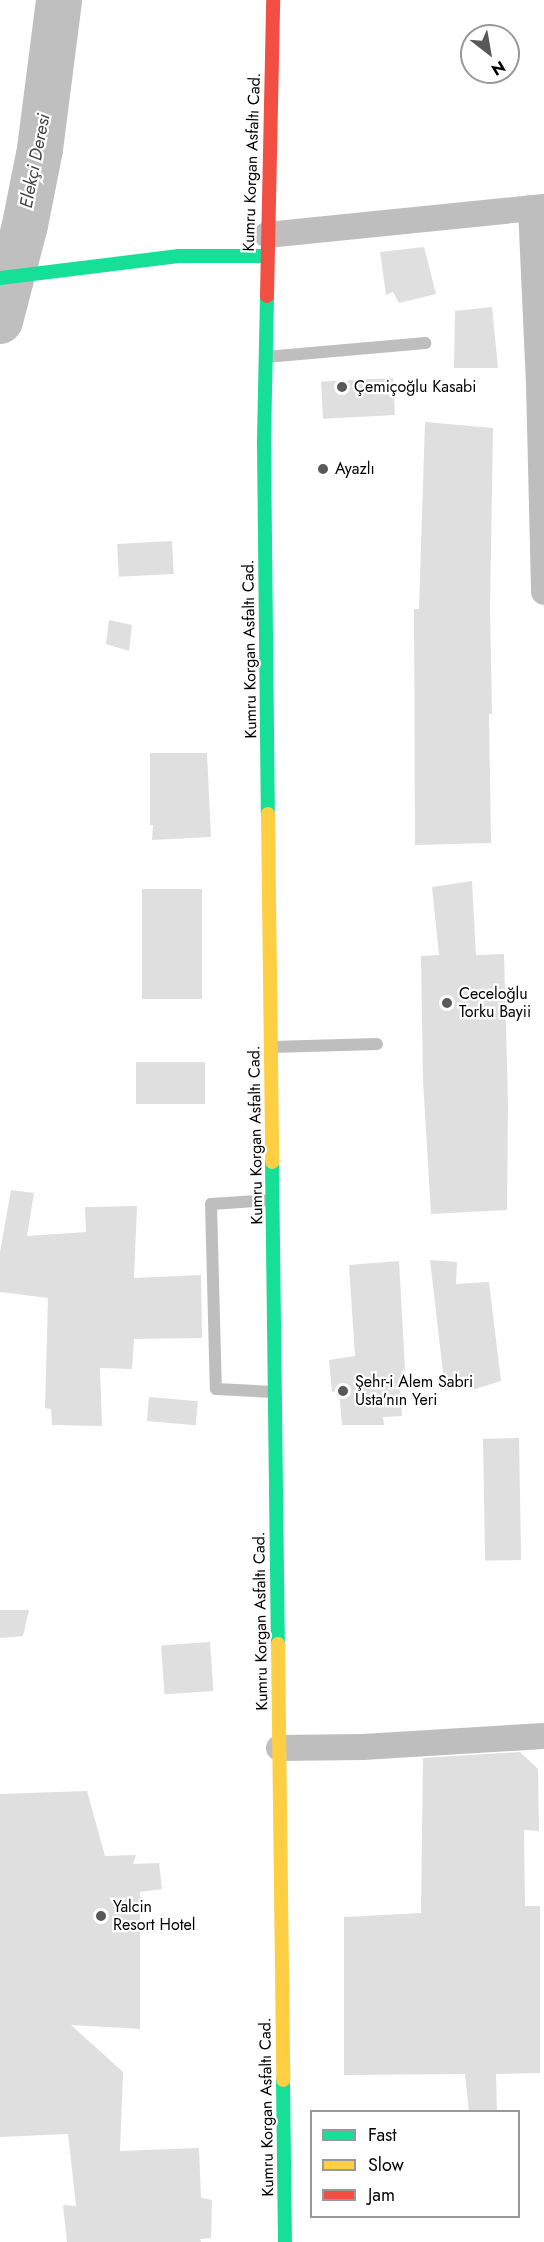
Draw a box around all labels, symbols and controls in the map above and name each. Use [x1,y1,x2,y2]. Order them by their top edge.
north arrow [460,24,520,84]
text: N [487,55,510,81]
street label: Kumru Korgan Asfaltı Cad. [239,72,265,252]
water label: Elekçi Deresi [15,112,55,210]
place label: Çemiçoğlu Kasabi [354,377,476,397]
marker: Çemiçoğlu Kasabi [335,380,349,394]
place label: Ayazlı [335,459,375,479]
marker: Ayazlı [316,462,330,476]
street label: Kumru Korgan Asfaltı Cad. [239,559,261,739]
place label: Ceceloğlu Torku Bayii [459,984,531,1022]
marker: Ceceloğlu Torku Bayii [440,996,454,1010]
street label: Kumru Korgan Asfaltı Cad. [245,1045,267,1225]
place label: Şehr-i Alem Sabri Usta'nın Yeri [355,1372,473,1410]
marker: Şehr-i Alem Sabri Usta'nın Yeri [336,1384,350,1398]
street label: Kumru Korgan Asfaltı Cad. [250,1531,272,1711]
place label: Yalcin Resort Hotel [113,1897,195,1935]
marker: Yalcin Resort Hotel [94,1909,108,1923]
street label: Kumru Korgan Asfaltı Cad. [256,2017,278,2197]
legend [310,2110,520,2218]
text: Fast [368,2122,397,2148]
text: Slow [368,2152,404,2178]
text: Jam [368,2182,395,2208]

